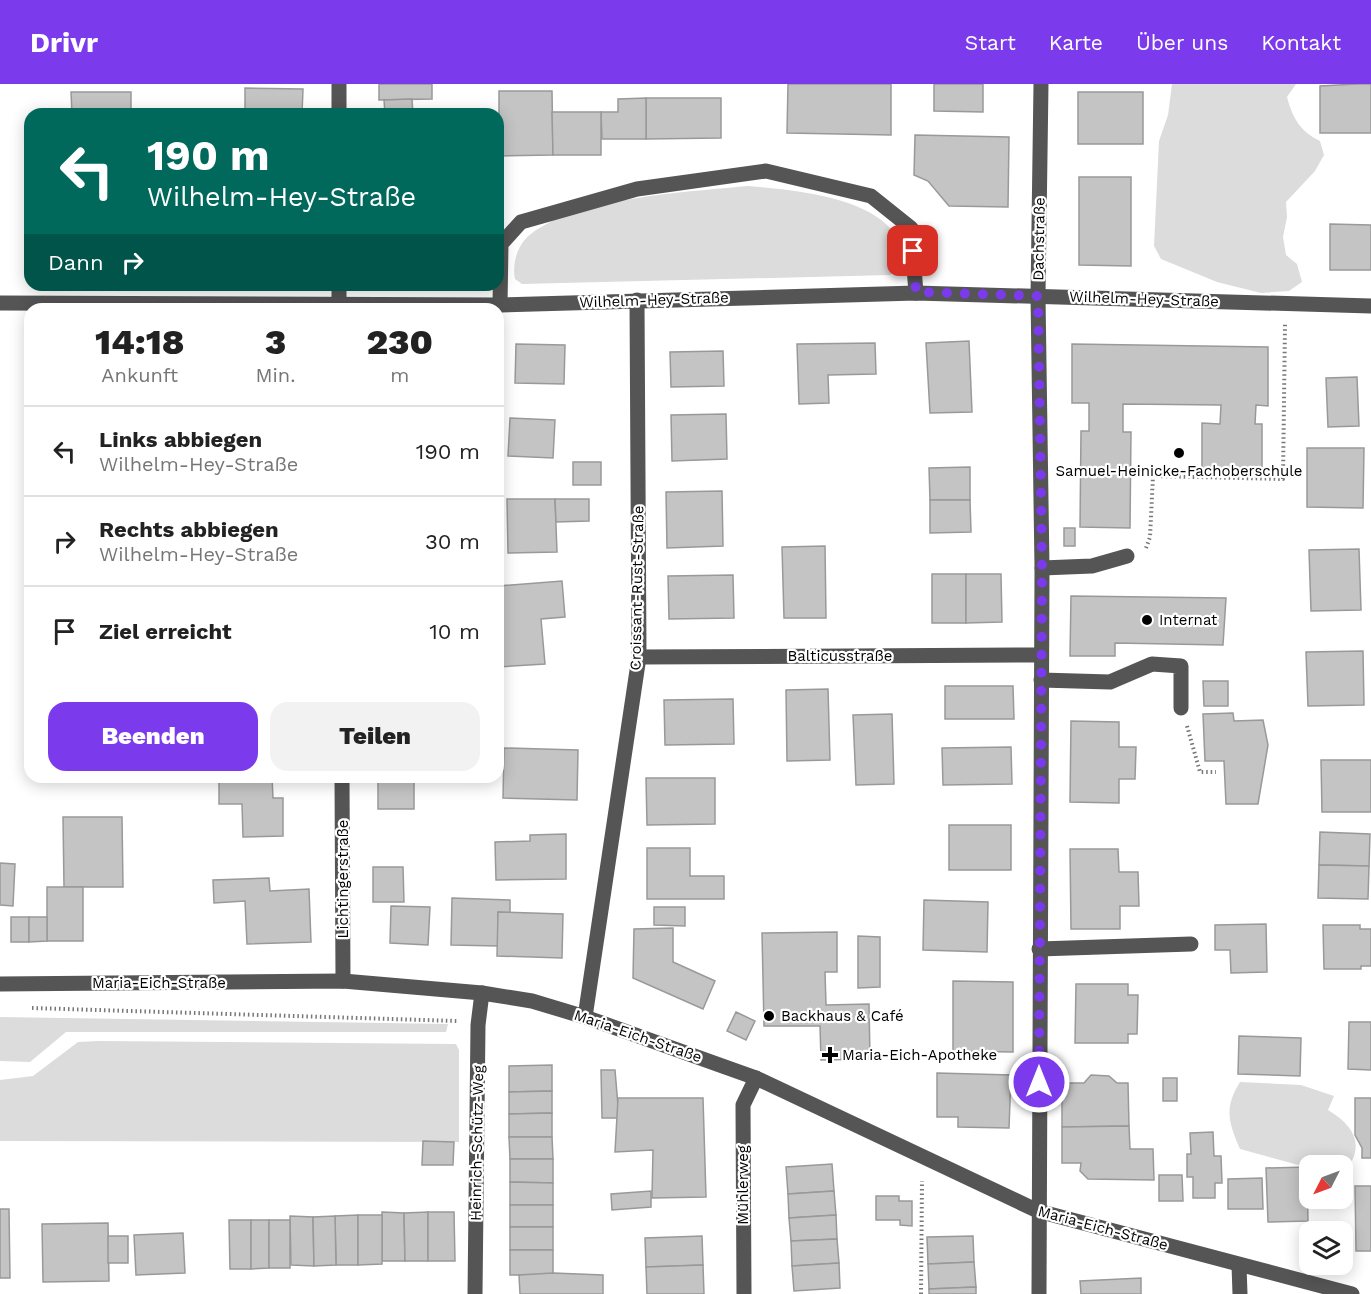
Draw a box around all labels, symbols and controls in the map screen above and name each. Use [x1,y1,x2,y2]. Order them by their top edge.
text: Drivr [30,26,98,59]
text: Start [965,30,1016,55]
text: Karte [1049,30,1103,55]
text: Über uns [1136,30,1228,55]
text: Kontakt [1261,30,1341,55]
text: 190 m [147,131,270,180]
icon: left [48,132,126,210]
text: Wilhelm-Hey-Straße [147,181,416,213]
street label: Dachstraße [1029,197,1049,281]
pin [887,225,938,276]
icon: arrive [896,234,929,267]
icon: right [116,246,149,279]
text: Dann [48,250,104,275]
street label: Wilhelm-Hey-Straße [1069,287,1219,311]
street label: Wilhelm-Hey-Straße [579,288,729,312]
text: 14:18 [95,321,184,363]
text: 3 [265,321,286,363]
text: 230 [366,321,433,363]
text: Ankunft [101,363,178,387]
text: Min. [255,363,296,387]
text: m [390,363,409,387]
text: Links abbiegen [99,427,262,452]
icon: left [48,435,81,468]
text: 190 m [416,439,480,464]
marker: Samuel-Heinicke-Fachoberschule [1172,446,1186,460]
text: Wilhelm-Hey-Straße [99,452,298,476]
place label: Samuel-Heinicke-Fachoberschule [1055,462,1303,480]
street label: Croissant-Rust-Straße [627,505,647,671]
text: Rechts abbiegen [99,517,279,542]
icon: right [48,525,81,558]
text: 30 m [425,529,480,554]
text: Wilhelm-Hey-Straße [99,542,298,566]
place label: Internat [1159,611,1218,629]
marker: Internat [1140,613,1154,627]
icon: arrive [48,615,81,648]
text: Ziel erreicht [99,619,232,644]
text: 10 m [429,619,480,644]
street label: Balticusstraße [788,647,892,665]
button: Beenden [48,702,258,771]
button: Teilen [270,702,480,771]
street label: Lichtingerstraße [334,819,352,939]
street label: Maria-Eich-Straße [92,974,226,992]
street label: Maria-Eich-Straße [572,1006,704,1066]
place label: Backhaus & Café [781,1007,904,1025]
marker: Backhaus & Café [762,1009,776,1023]
place label: Maria-Eich-Apotheke [842,1046,997,1064]
marker: Maria-Eich-Apotheke [823,1048,837,1062]
position arrow [1007,1050,1071,1114]
street label: Heinrich-Schütz-Weg [467,1065,487,1221]
street label: Mühlerweg [734,1145,752,1225]
north arrow [1299,1155,1353,1209]
map controls [1299,1155,1353,1275]
street label: Maria-Eich-Straße [1036,1202,1170,1254]
button: layers [1299,1221,1353,1275]

